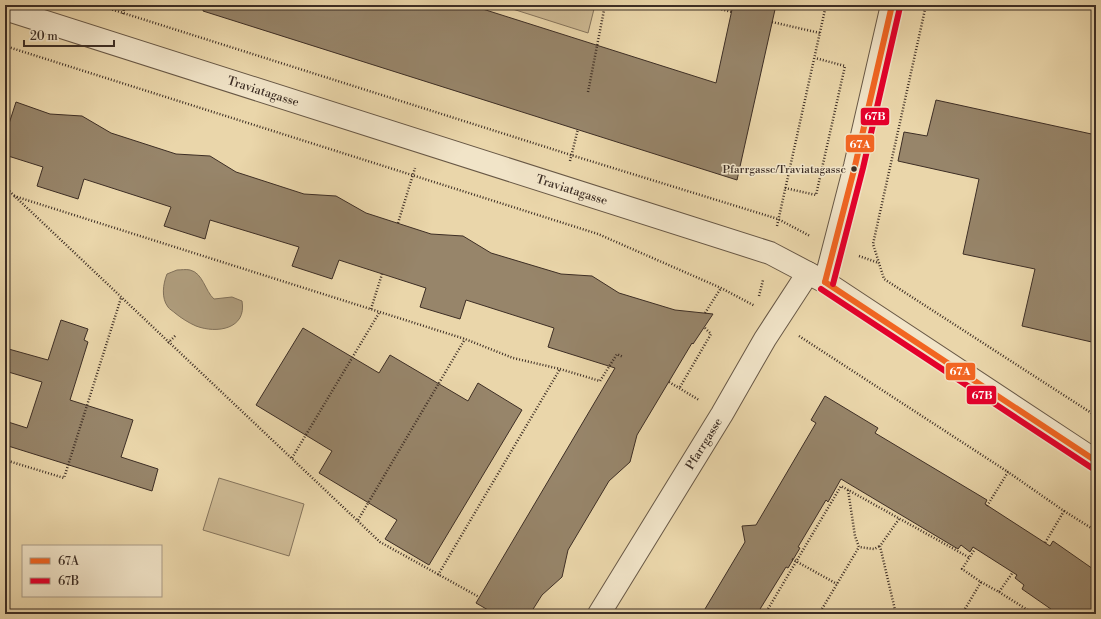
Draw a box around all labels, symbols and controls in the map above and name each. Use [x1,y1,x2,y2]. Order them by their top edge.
scale bar [24,22,114,48]
text: 20 m [30,29,58,44]
street label: Traviatagasse [225,73,301,110]
line badge: 67B [860,107,890,126]
text: 67B [864,110,886,124]
line badge: 67A [845,134,875,153]
text: 67A [850,138,872,152]
place label: Pfarrgasse/Traviatagasse [723,163,846,177]
marker: Pfarrgasse/Traviatagasse [849,164,859,174]
street label: Traviatagasse [534,172,609,209]
line badge: 67A [945,362,976,381]
text: 67A [950,365,972,379]
line badge: 67B [966,385,997,405]
text: 67B [971,389,993,403]
street label: Pfarrgasse [683,415,726,473]
legend [22,545,162,597]
text: 67A [58,554,80,569]
text: 67B [58,574,79,589]

